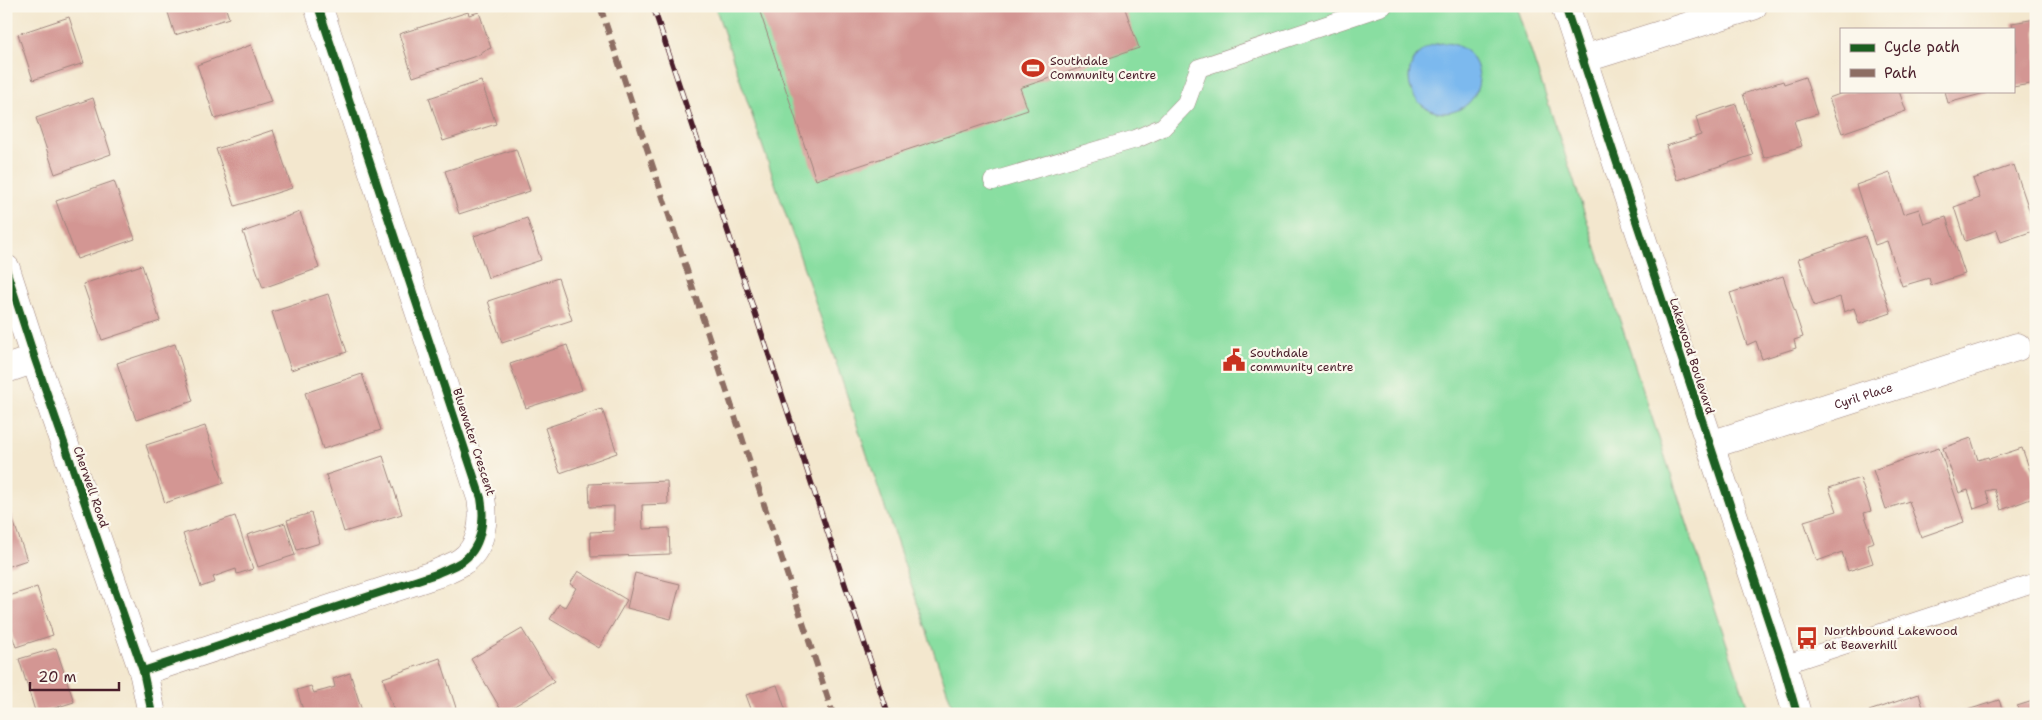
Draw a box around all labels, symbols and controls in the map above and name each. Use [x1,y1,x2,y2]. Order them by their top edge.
legend [1840,28,2014,92]
text: Cycle path [1884,37,1960,57]
place label: Southdale Community Centre [1050,53,1156,83]
sports icon: Southdale Community Centre [1020,55,1046,81]
text: Path [1884,63,1917,83]
street label: Lakewood Boulevard [1666,296,1718,416]
place label: Southdale community centre [1250,345,1354,375]
public building icon: Southdale community centre [1221,347,1247,373]
street label: Cyril Place [1832,379,1895,413]
street label: Bluewater Crescent [449,386,499,498]
street label: Cherwell Road [70,444,113,530]
place label: Northbound Lakewood at Beaverhill [1824,623,1958,653]
bus stop icon: Northbound Lakewood at Beaverhill [1794,625,1820,651]
scale bar [30,660,119,692]
text: 20 m [38,667,77,687]

